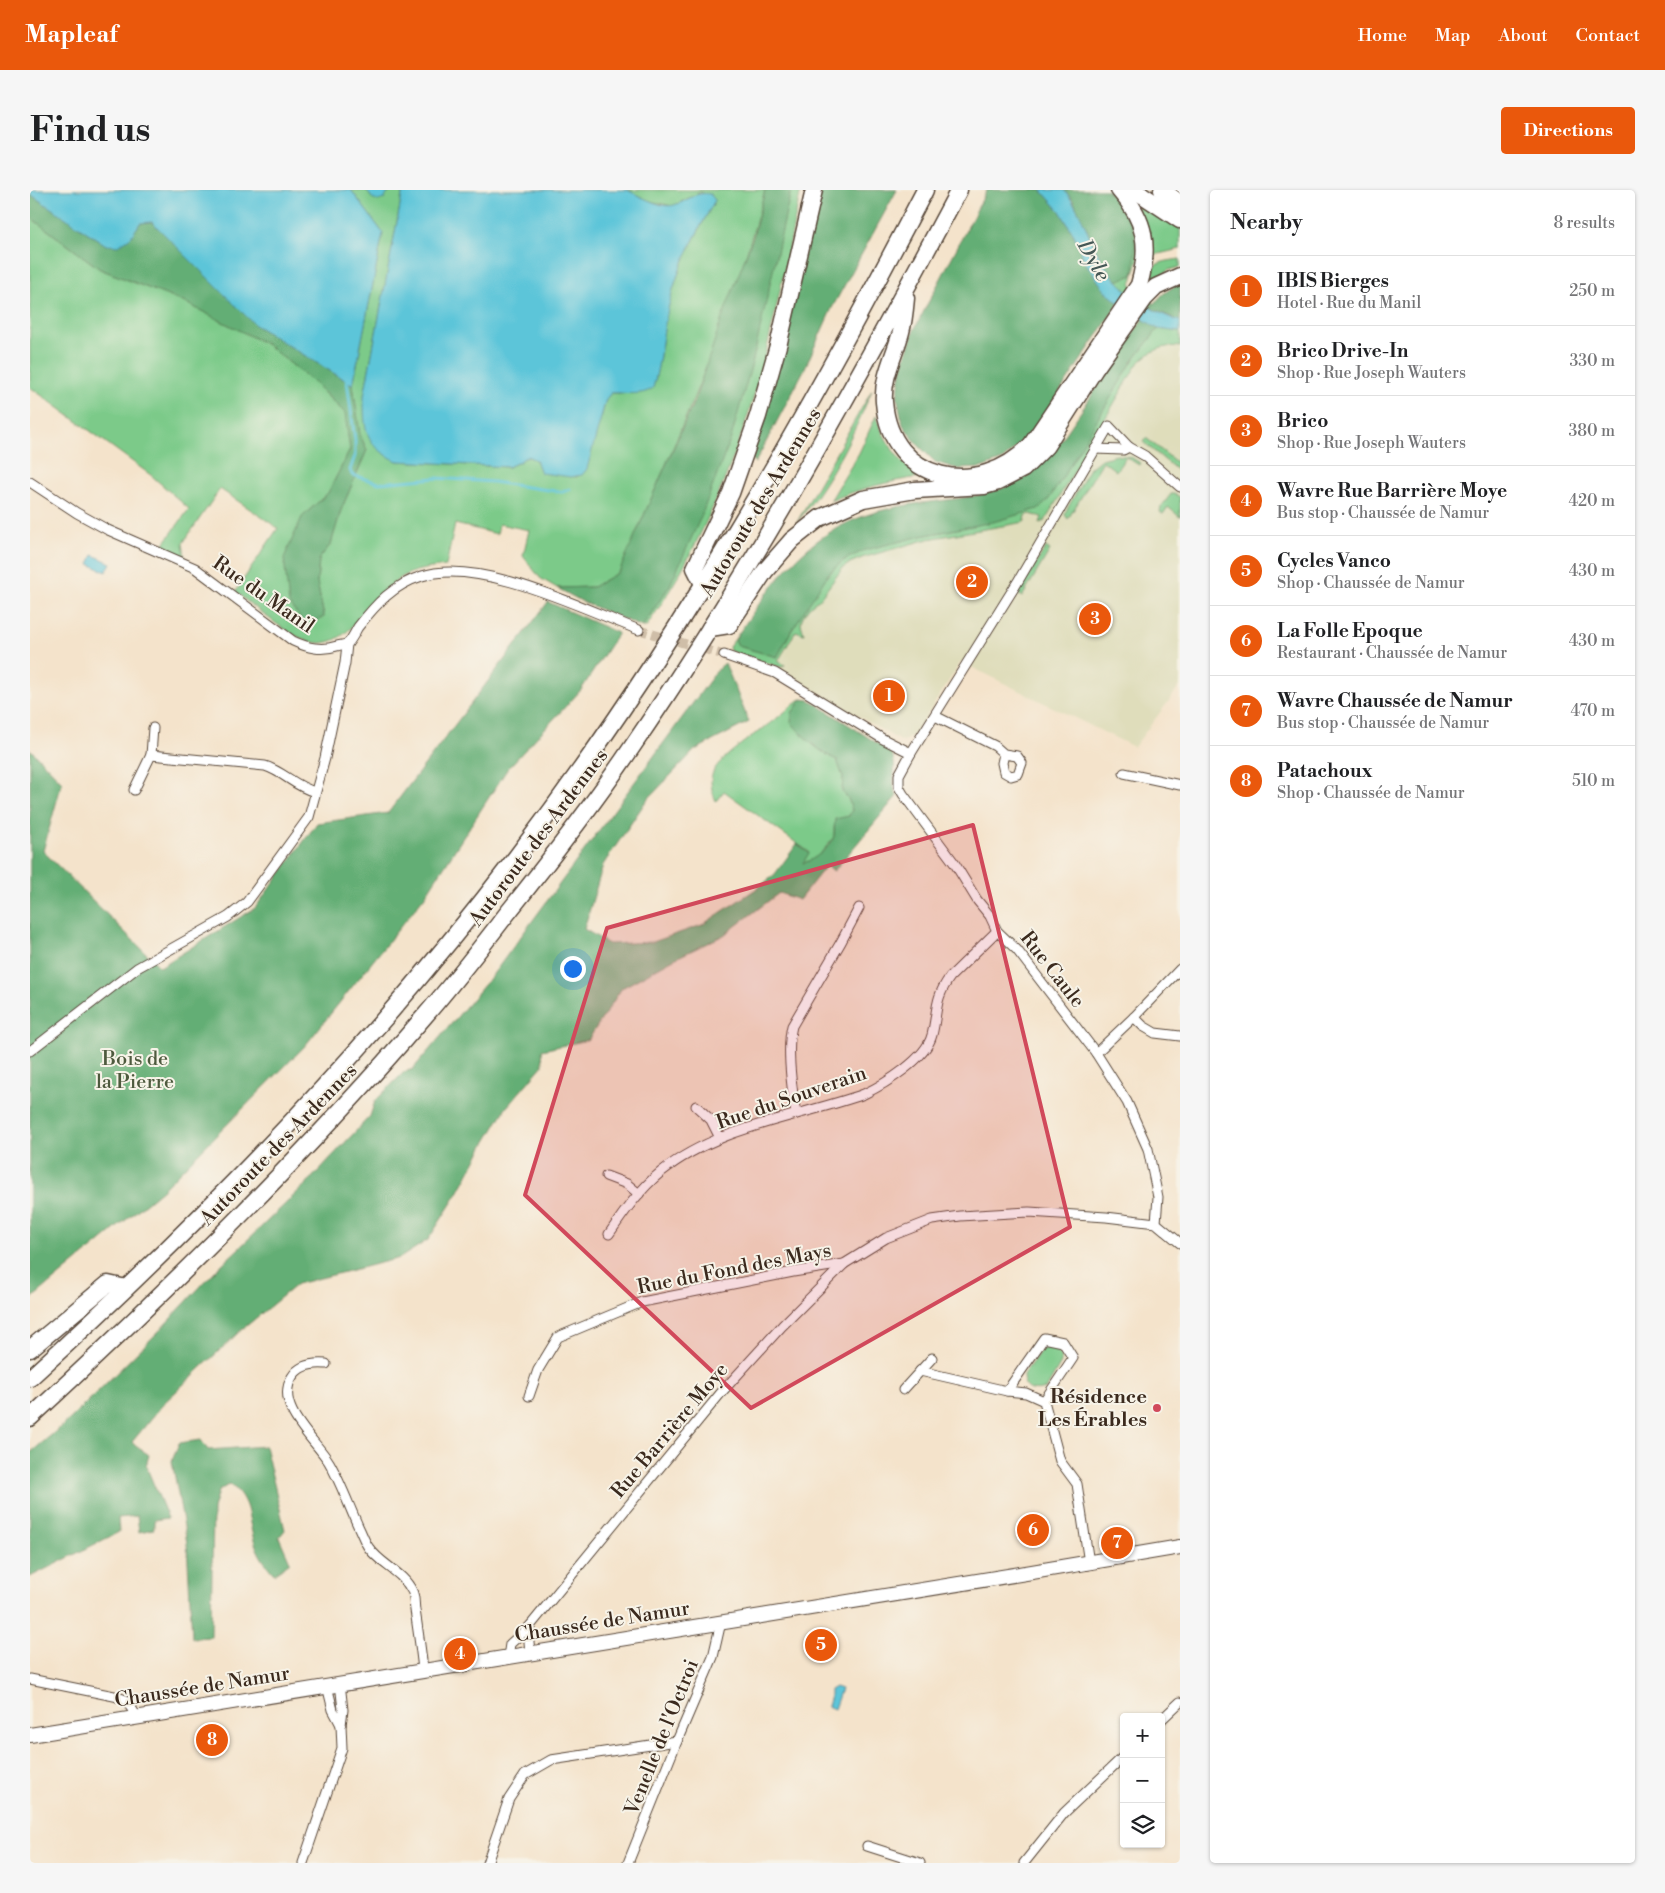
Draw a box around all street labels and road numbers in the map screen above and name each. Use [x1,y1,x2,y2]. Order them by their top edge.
street label: Autoroute des Ardennes [694,404,828,603]
street label: Rue du Manil [207,551,319,640]
street label: Autoroute des Ardennes [464,744,614,932]
street label: Rue Caule [1014,926,1090,1013]
street label: Autoroute des Ardennes [194,1059,363,1232]
street label: Rue du Souverain [713,1061,870,1136]
street label: Rue du Fond des Mays [635,1238,833,1301]
street label: Rue Barrière Moye [606,1358,734,1504]
street label: Chaussée de Namur [513,1596,692,1649]
street label: Venelle de l'Octroi [619,1656,705,1820]
street label: Chaussée de Namur [113,1661,292,1714]

